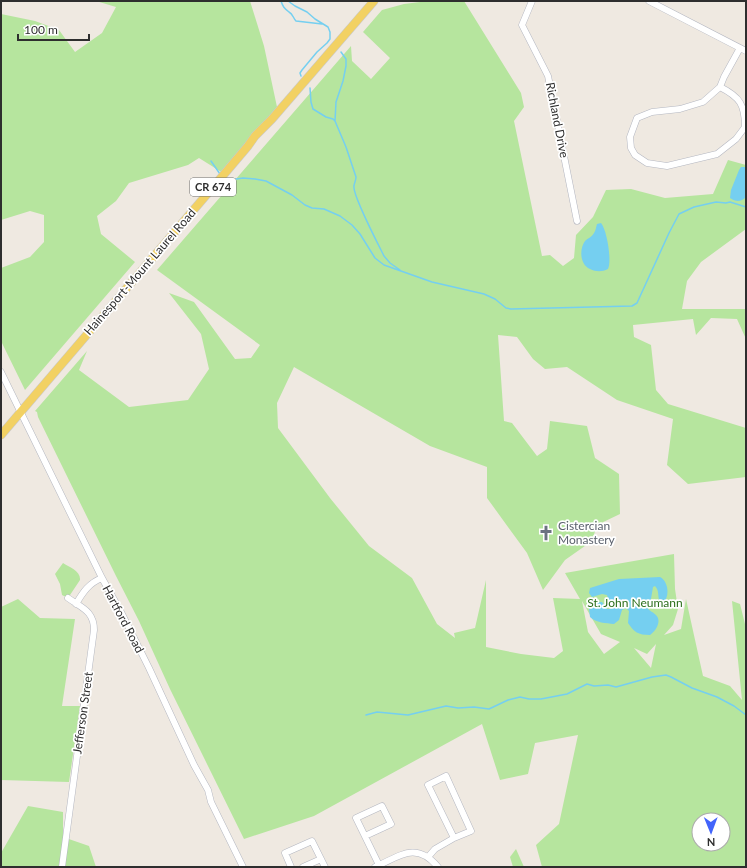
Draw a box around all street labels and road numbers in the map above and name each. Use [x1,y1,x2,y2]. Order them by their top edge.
street label: Richland Drive [543,81,572,159]
road number: CR 674 [190,178,236,196]
street label: Hainesport-Mount Laurel Road [81,205,199,338]
street label: Hartford Road [99,582,148,655]
street label: Jefferson Street [69,670,96,755]

